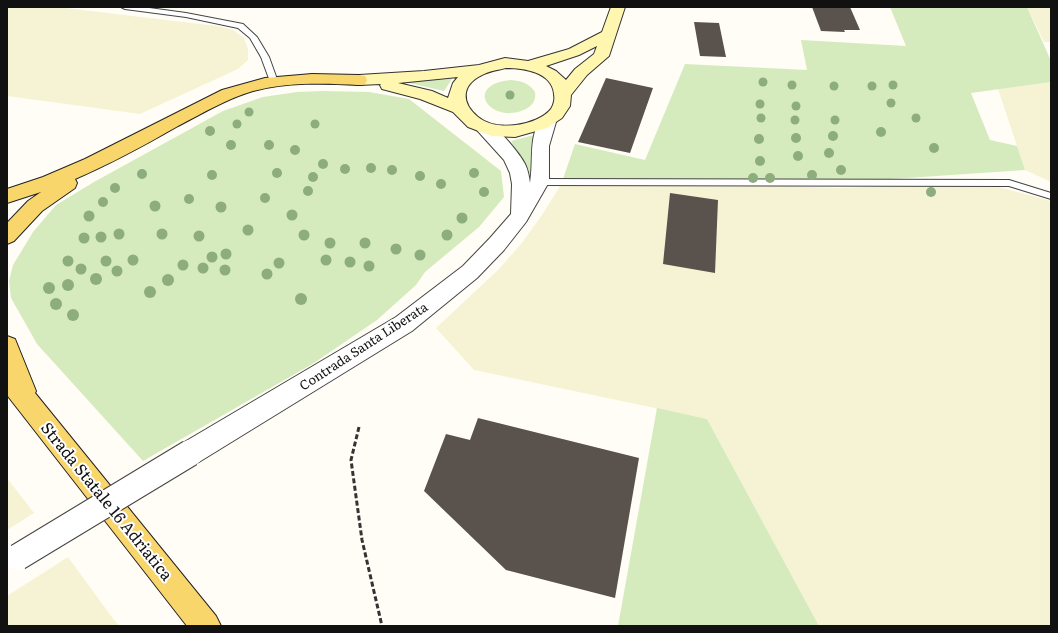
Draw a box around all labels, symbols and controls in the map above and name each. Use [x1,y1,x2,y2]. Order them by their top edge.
street label: Contrada Santa Liberata [297,300,431,394]
street label: Strada Statale 16 Adriatica [36,419,176,585]

